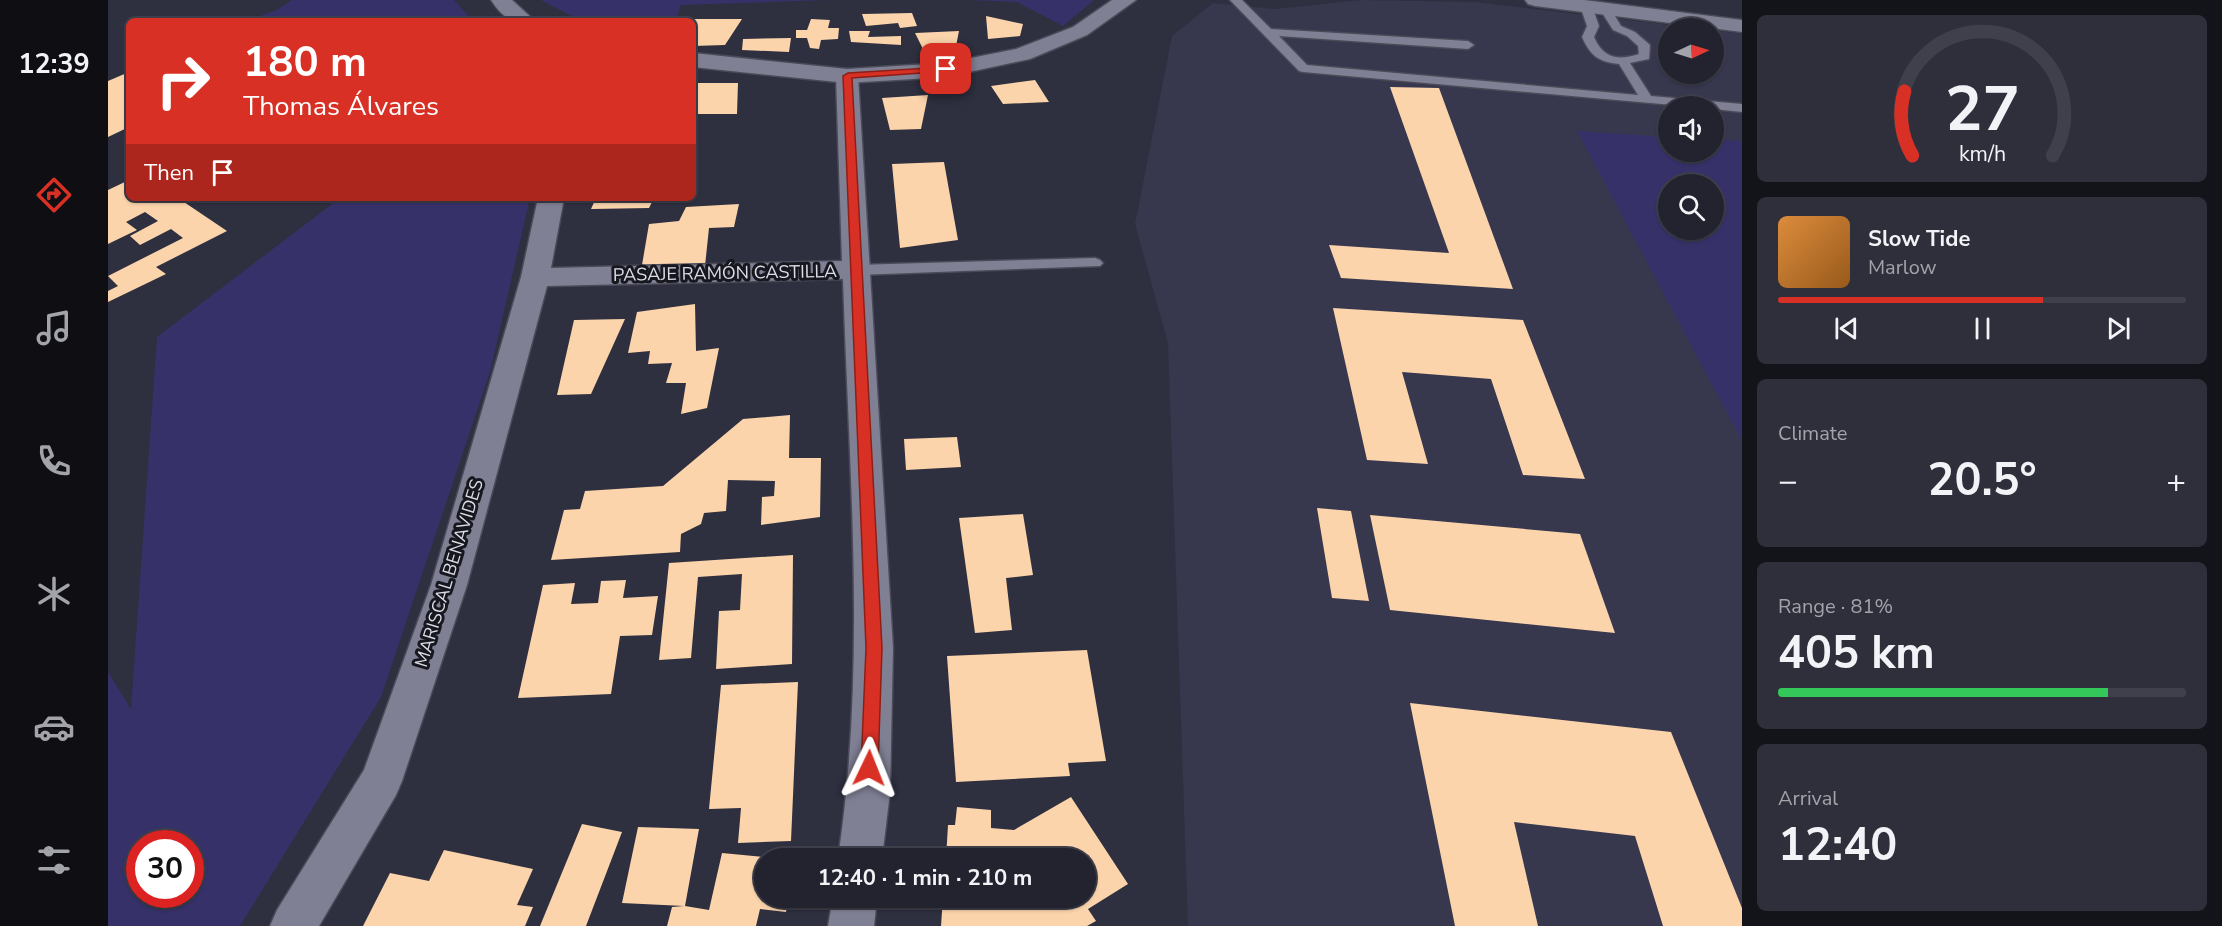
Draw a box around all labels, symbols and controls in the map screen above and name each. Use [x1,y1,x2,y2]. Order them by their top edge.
north arrow [1658,18,1724,84]
map controls [1658,18,1724,240]
text: 180 m [243,34,367,91]
icon: right [144,42,222,120]
pin [920,43,971,94]
text: 12:39 [18,46,90,83]
icon: arrive [929,52,962,85]
text: 27 [1945,67,2019,152]
text: Thomas Álvares [243,88,439,125]
button: sound [1658,96,1724,162]
text: km/h [1958,139,2006,169]
icon: arrive [206,156,239,189]
text: Then [144,158,194,188]
icon: directions [33,174,75,216]
button: search [1658,174,1724,240]
text: Slow Tide [1868,224,1970,254]
text: Marlow [1868,254,1936,281]
street label: PASAJE RAMÓN CASTILLA [613,259,837,287]
icon: music [33,307,75,349]
icon: previous [1830,312,1863,345]
icon: pause [1966,312,1999,345]
icon: next [2102,312,2135,345]
text: Climate [1778,420,1847,447]
icon: phone [33,440,75,482]
text: 20.5° [1927,450,2037,511]
text: − [1778,459,1798,504]
text: + [2166,459,2186,504]
street label: MARISCAL BENAVIDES [409,476,489,670]
icon: climate [33,573,75,615]
text: Range · 81% [1778,593,1893,620]
text: 405 km [1778,623,1935,684]
icon: car [33,706,75,748]
position arrow [837,736,901,800]
text: Arrival [1778,785,1838,812]
text: 12:40 [1778,815,1897,876]
speed limit sign: 30 [126,830,204,908]
icon: filters [33,839,75,881]
text: 12:40 · 1 min · 210 m [818,863,1032,893]

